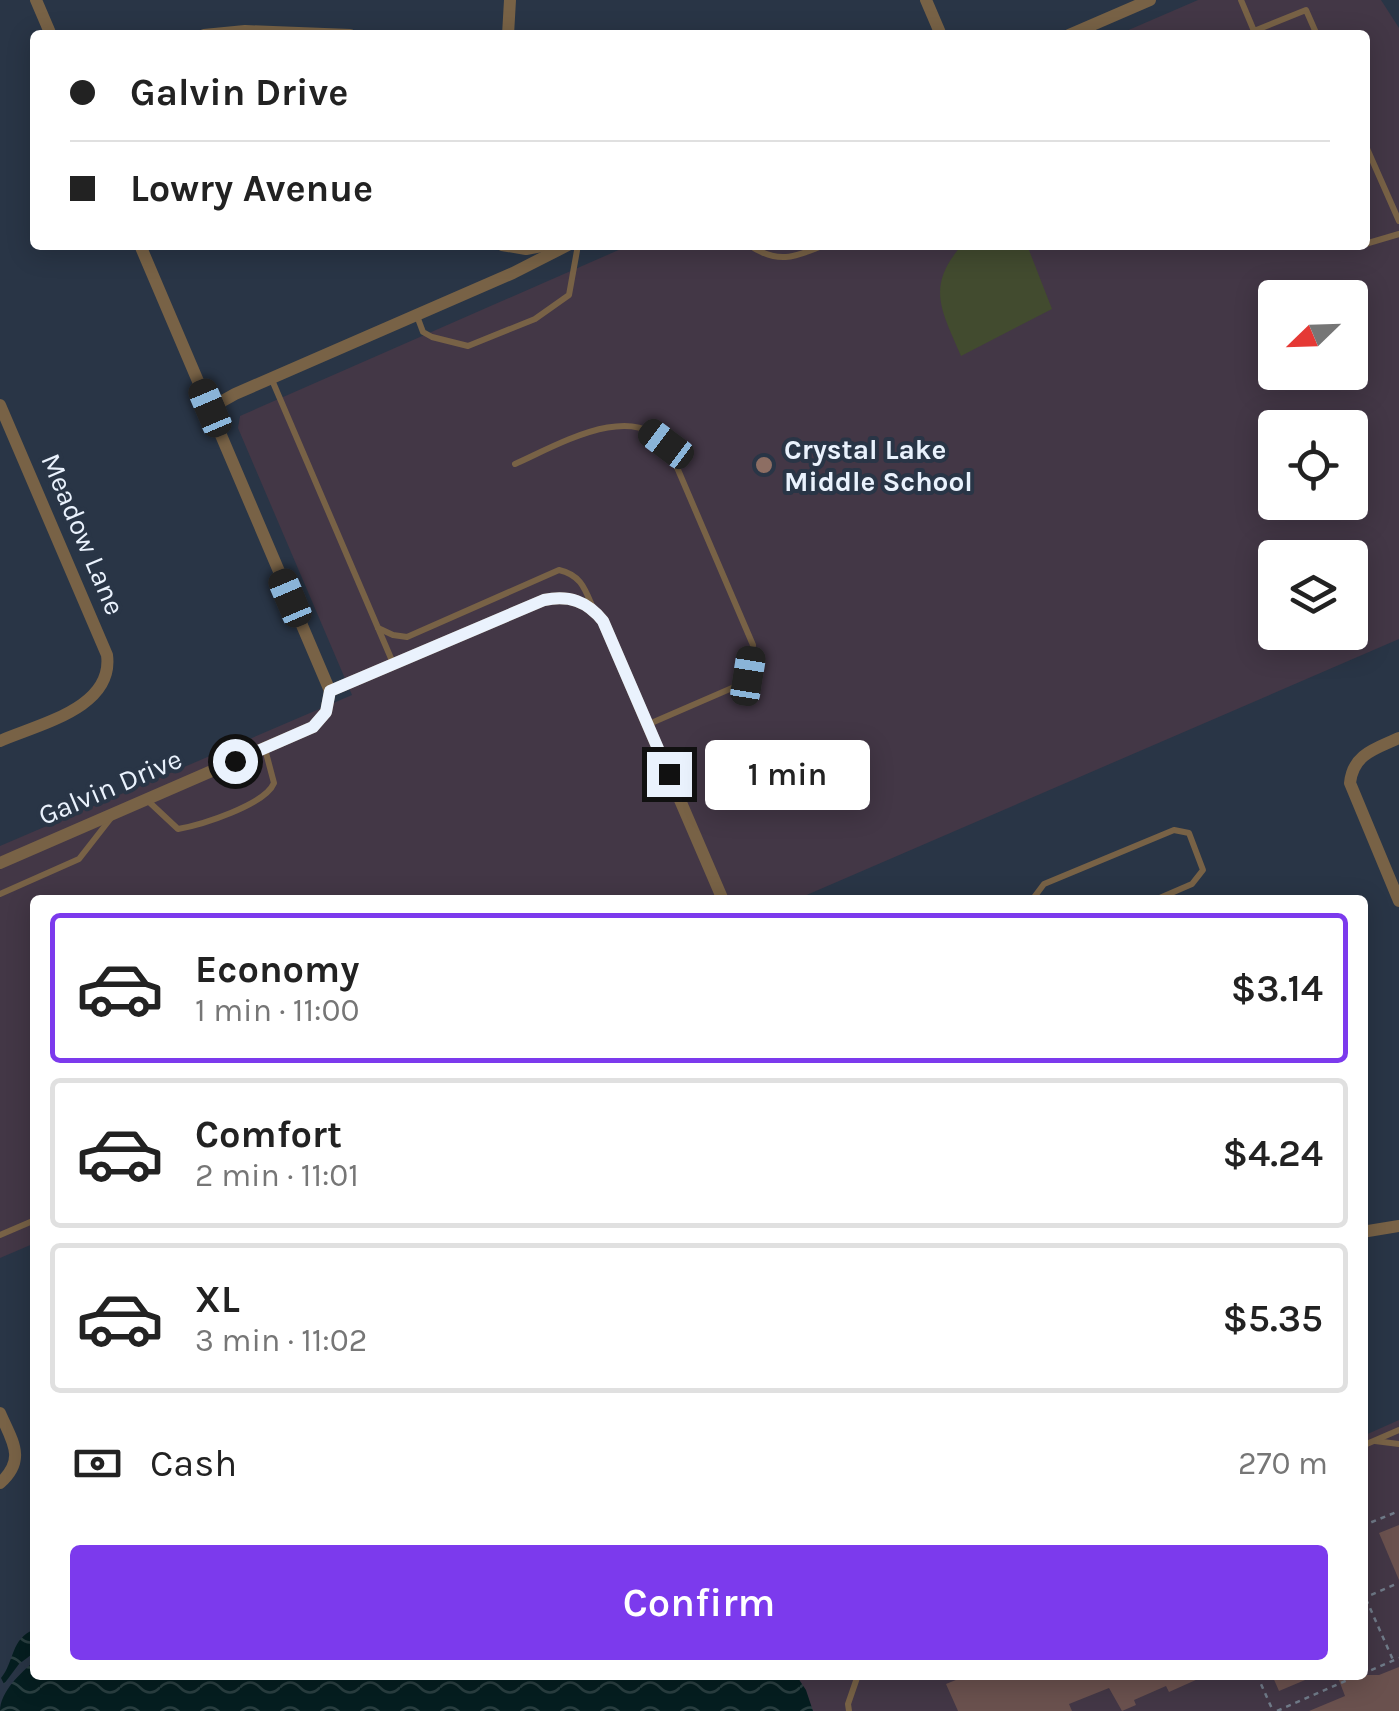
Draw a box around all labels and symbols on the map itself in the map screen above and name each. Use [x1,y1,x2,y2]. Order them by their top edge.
north arrow [1258,280,1368,390]
car [184,375,236,441]
car [633,414,699,474]
place label: Crystal Lake Middle School [784,433,973,498]
street label: Meadow Lane [34,448,132,620]
marker: Crystal Lake Middle School [753,454,775,476]
car [264,565,316,631]
car [728,644,768,708]
route start [213,739,258,784]
callout: 1 min [704,739,869,809]
street label: Galvin Drive [33,742,187,832]
route end [647,752,692,797]

